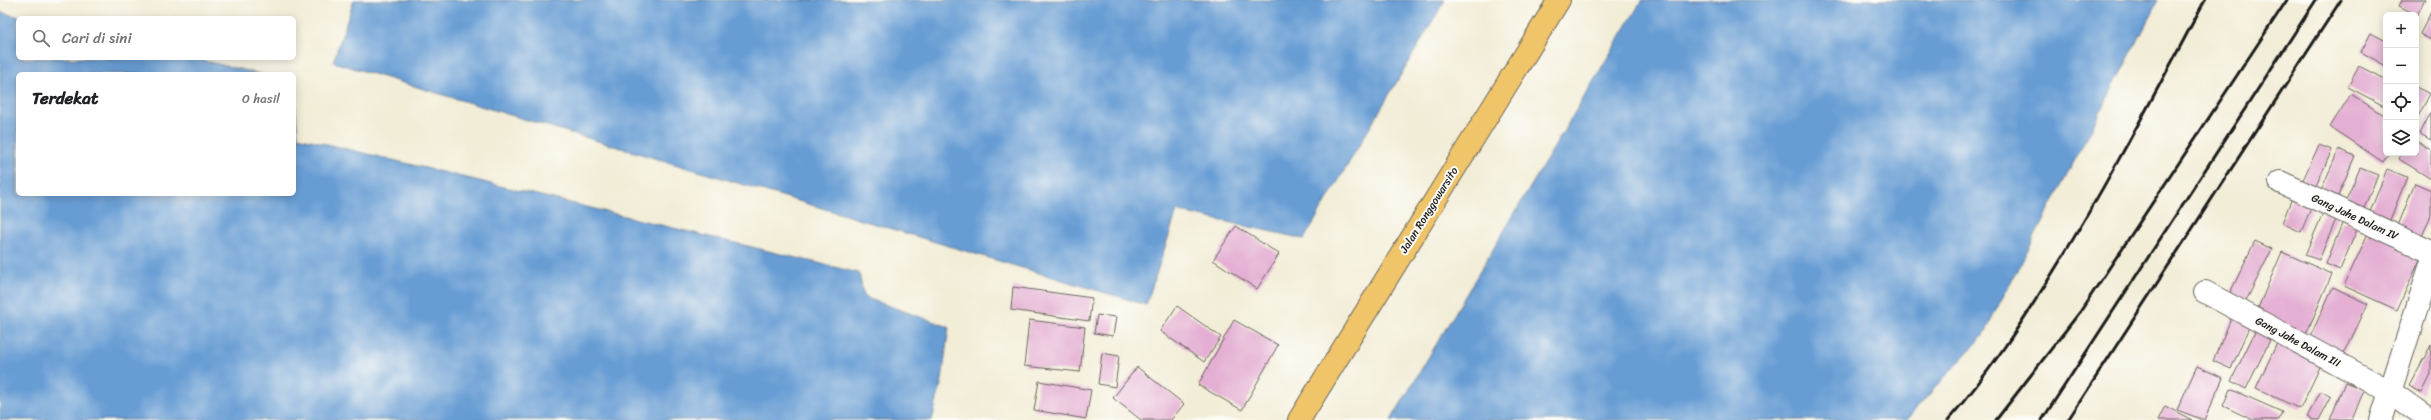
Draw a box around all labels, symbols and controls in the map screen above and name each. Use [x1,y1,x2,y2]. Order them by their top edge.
map controls [2383,12,2419,156]
button: + [2383,12,2419,48]
search box [16,16,296,60]
text: Cari di sini [62,25,132,51]
icon: search [30,27,52,49]
button: − [2383,48,2419,84]
text: Terdekat [32,83,98,113]
button: locate [2383,84,2419,120]
text: 0 hasil [242,87,280,110]
button: layers [2383,120,2419,156]
street label: Jalan Ronggowarsito [1394,163,1463,258]
street label: Gang Jahe Dalam IV [2308,188,2402,246]
street label: Gang Jahe Dalam III [2252,311,2345,373]

